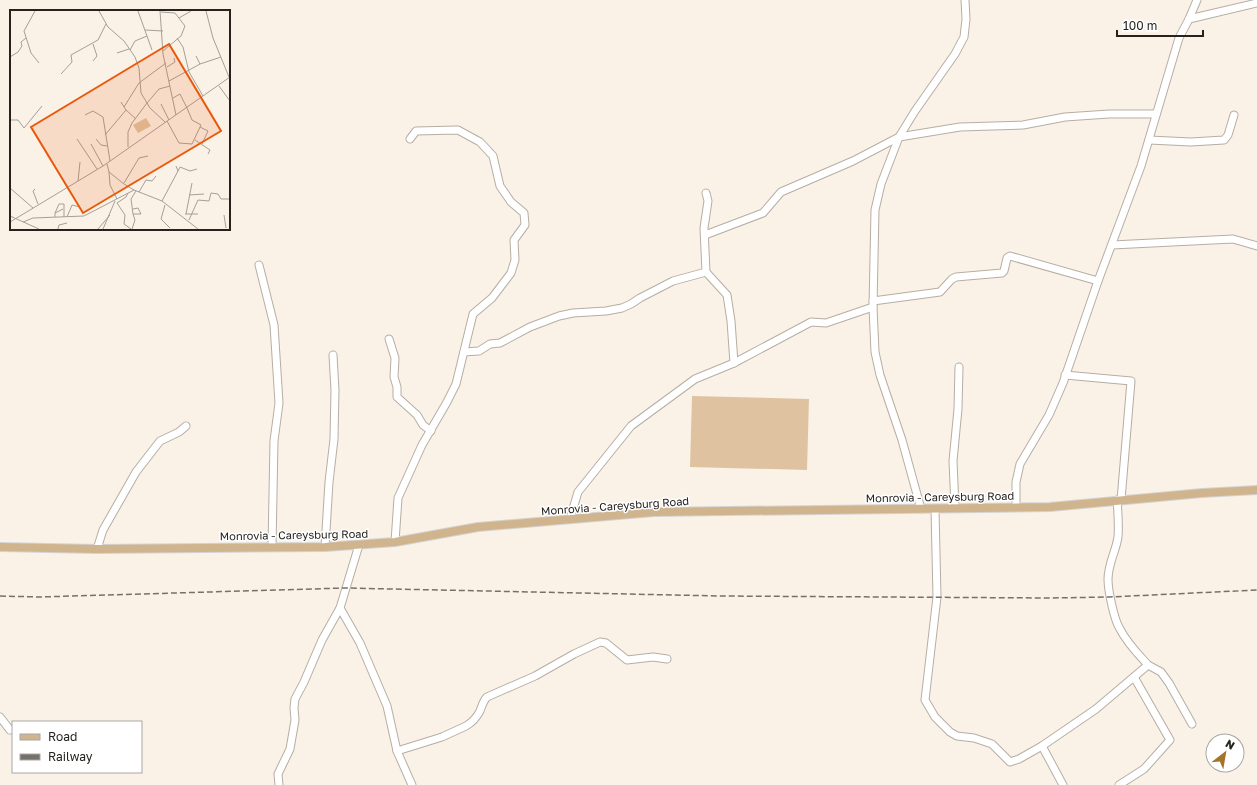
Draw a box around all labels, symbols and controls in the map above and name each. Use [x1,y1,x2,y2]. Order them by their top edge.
inset map [10,10,230,230]
scale bar [1117,12,1203,38]
text: 100 m [1123,18,1157,33]
street label: Monrovia - Careysburg Road [866,489,1014,504]
street label: Monrovia - Careysburg Road [540,494,689,517]
street label: Monrovia - Careysburg Road [220,527,368,542]
legend [12,721,142,773]
text: Road [48,729,77,744]
north arrow [1205,733,1245,773]
text: N [1223,736,1237,752]
text: Railway [48,749,93,764]

